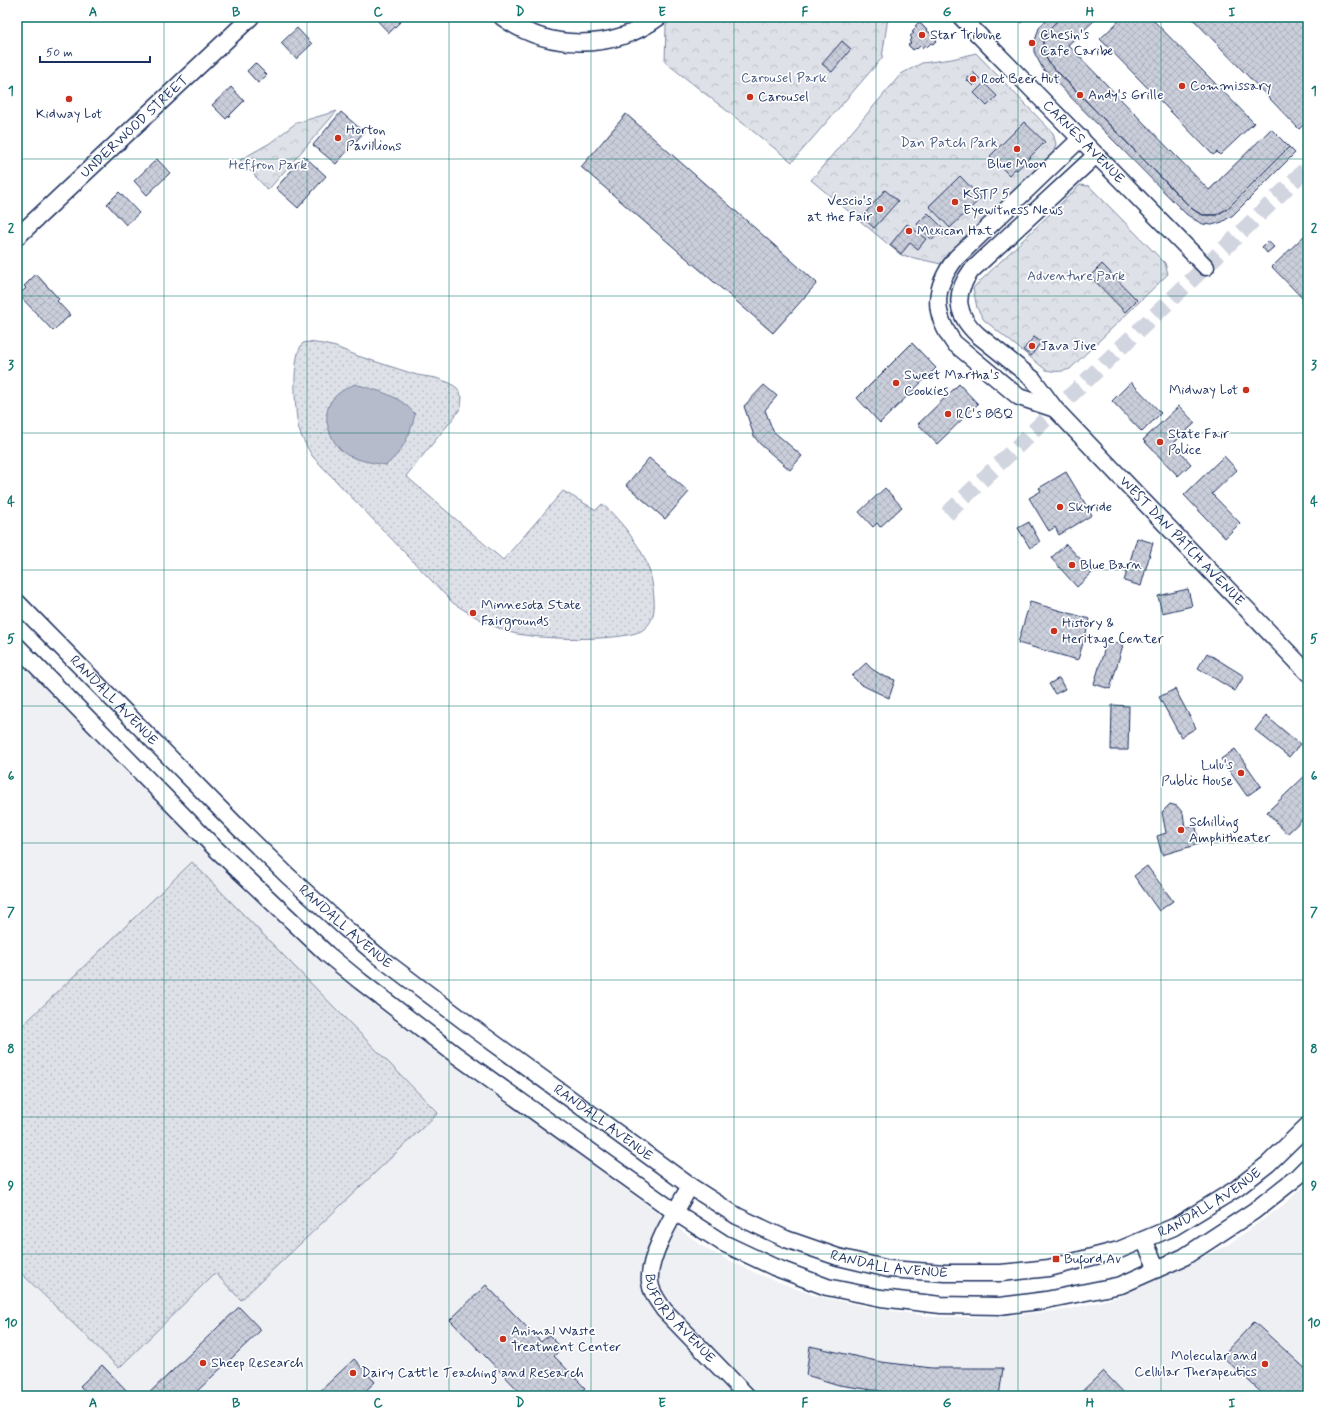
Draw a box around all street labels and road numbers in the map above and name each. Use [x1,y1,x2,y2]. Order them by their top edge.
street label: UNDERWOOD STREET [76,72,192,182]
street label: CARNES AVENUE [1039,96,1128,187]
street label: WEST DAN PATCH AVENUE [1115,473,1248,610]
street label: RANDALL AVENUE [66,652,162,749]
street label: RANDALL AVENUE [295,881,396,973]
street label: RANDALL AVENUE [550,1080,657,1165]
street label: RANDALL AVENUE [1155,1164,1265,1242]
street label: RANDALL AVENUE [828,1246,948,1282]
street label: BUFORD AVENUE [641,1274,719,1367]

